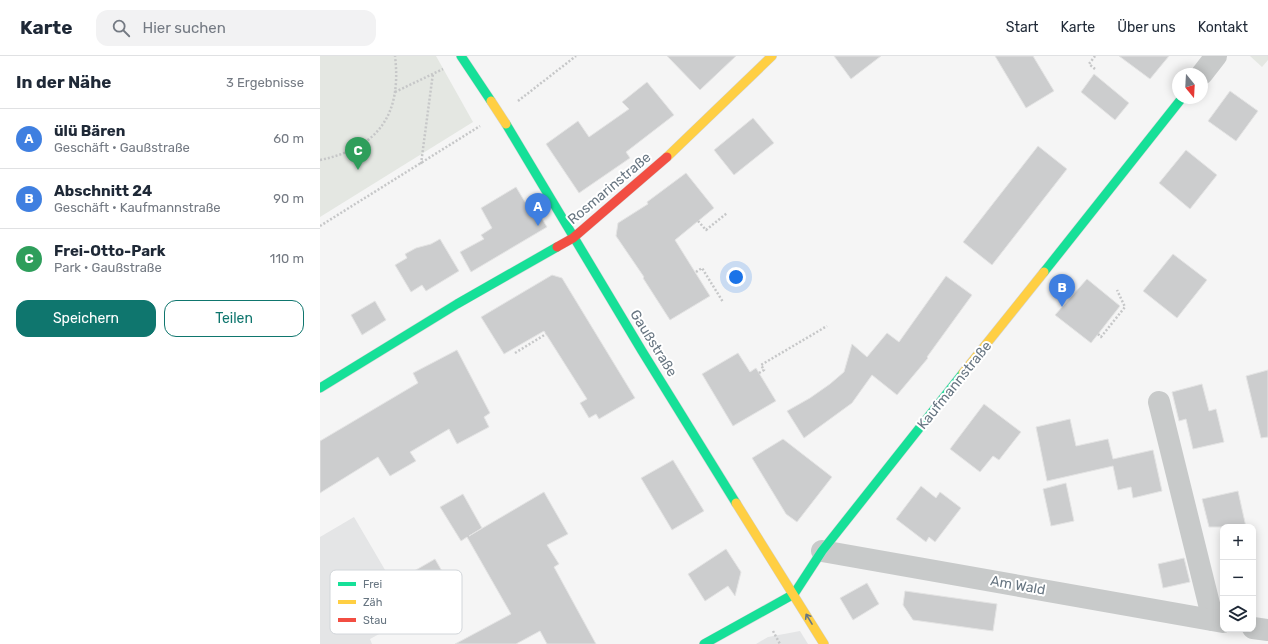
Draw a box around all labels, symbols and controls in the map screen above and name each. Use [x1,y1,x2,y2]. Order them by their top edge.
search box [96,10,376,46]
text: Karte [20,16,72,39]
icon: search [110,17,132,39]
text: Hier suchen [142,19,226,37]
text: Start [1006,19,1039,36]
text: Karte [1061,19,1095,36]
text: Über uns [1117,19,1176,36]
text: Kontakt [1198,19,1248,36]
north arrow [1172,68,1208,104]
text: In der Nähe [16,72,111,92]
text: 3 Ergebnisse [226,75,304,90]
text: ülü Bären [54,122,125,140]
text: A [24,131,34,146]
text: 60 m [273,131,304,146]
pin: C [345,137,371,170]
text: Geschäft · Gaußstraße [54,140,190,155]
street label: Rosmarinstraße [564,149,654,228]
text: Abschnitt 24 [54,182,152,200]
text: B [24,191,34,206]
text: 90 m [273,191,304,206]
pin: A [525,193,551,226]
text: Geschäft · Kaufmannstraße [54,200,221,215]
text: Frei-Otto-Park [54,242,166,260]
text: C [24,251,34,266]
text: 110 m [270,251,304,266]
text: Park · Gaußstraße [54,260,162,275]
your location [726,267,746,287]
pin: B [1049,274,1075,307]
button: Speichern [16,300,156,337]
button: Teilen [164,300,304,337]
street label: Gaußstraße [626,307,681,380]
street label: Kaufmannstraße [914,338,995,433]
map controls [1220,524,1256,632]
button: + [1220,524,1256,560]
button: − [1220,560,1256,596]
legend [330,570,462,634]
street label: Am Wald [989,572,1047,599]
text: Frei [363,578,382,591]
text: Zäh [363,596,382,609]
button: layers [1220,596,1256,632]
one-way arrow [804,613,812,625]
text: Stau [363,614,387,627]

